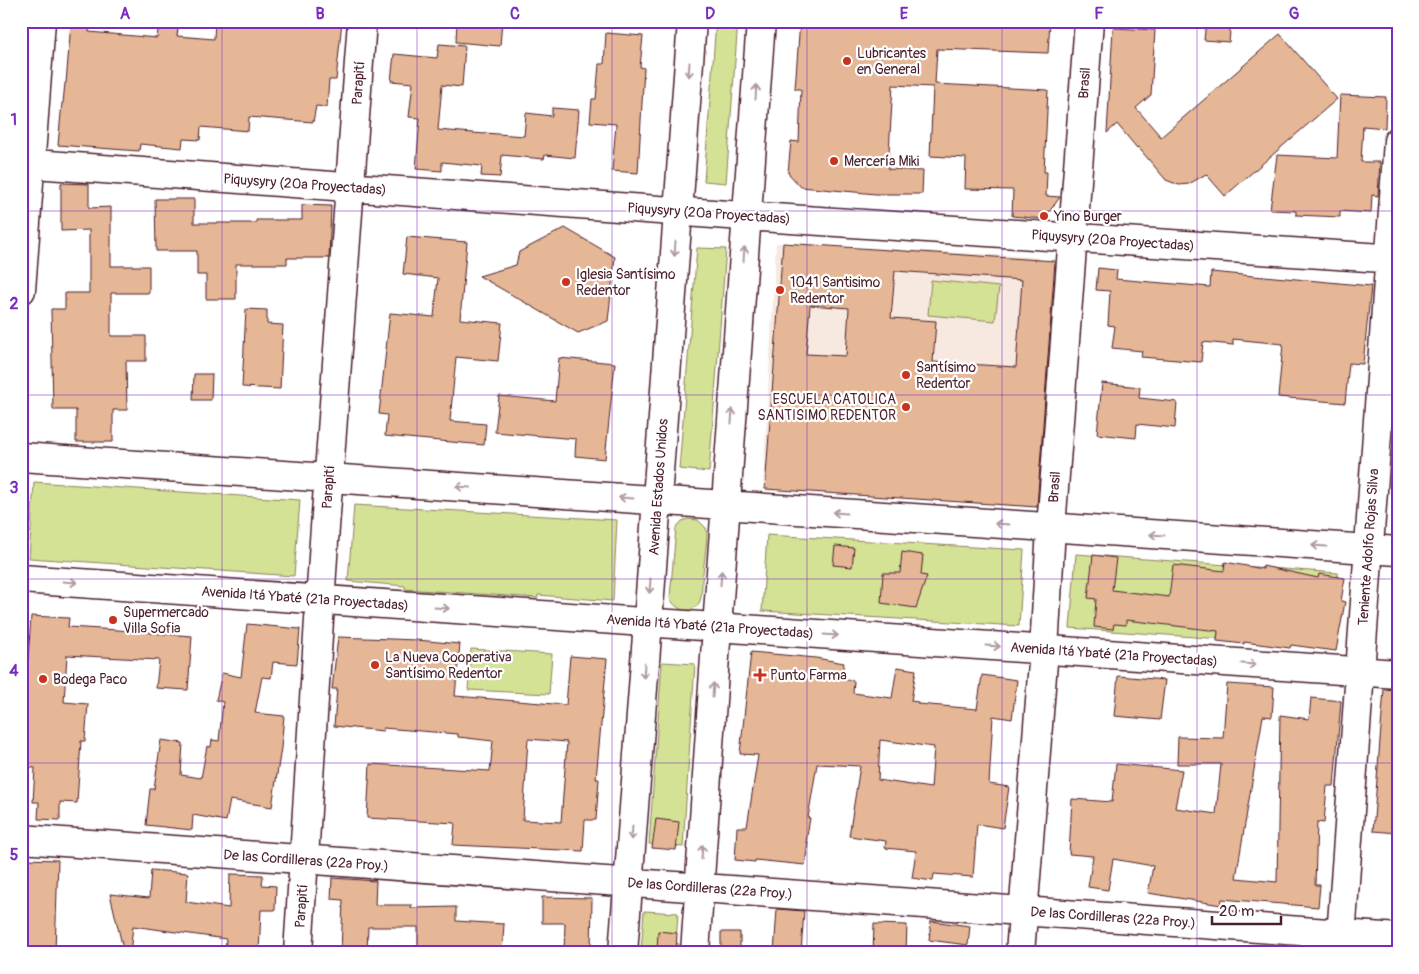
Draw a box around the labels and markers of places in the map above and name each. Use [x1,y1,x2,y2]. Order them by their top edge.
place label: Lubricantes en General [857,45,927,78]
marker: Lubricantes en General [841,55,853,67]
place label: Mercería Miki [844,153,920,170]
marker: Mercería Miki [828,155,840,167]
place label: Yino Burger [1053,208,1122,225]
marker: Yino Burger [1038,210,1050,222]
place label: Iglesia Santísimo Redentor [576,266,676,299]
place label: 1041 Santisimo Redentor [790,274,881,307]
marker: Iglesia Santísimo Redentor [560,276,572,288]
marker: 1041 Santisimo Redentor [774,284,786,296]
place label: Santísimo Redentor [916,359,976,392]
marker: Santísimo Redentor [900,369,912,381]
place label: ESCUELA CATOLICA SANTISIMO REDENTOR [757,391,896,424]
marker: ESCUELA CATOLICA SANTISIMO REDENTOR [900,401,912,413]
place label: Supermercado Villa Sofia [123,604,209,637]
marker: Supermercado Villa Sofia [107,614,119,626]
place label: La Nueva Cooperativa Santísimo Redentor [385,649,511,682]
marker: La Nueva Cooperativa Santísimo Redentor [369,659,381,671]
place label: Punto Farma [770,667,847,684]
marker: Punto Farma [754,669,766,681]
place label: Bodega Paco [53,671,128,688]
marker: Bodega Paco [37,673,49,685]

